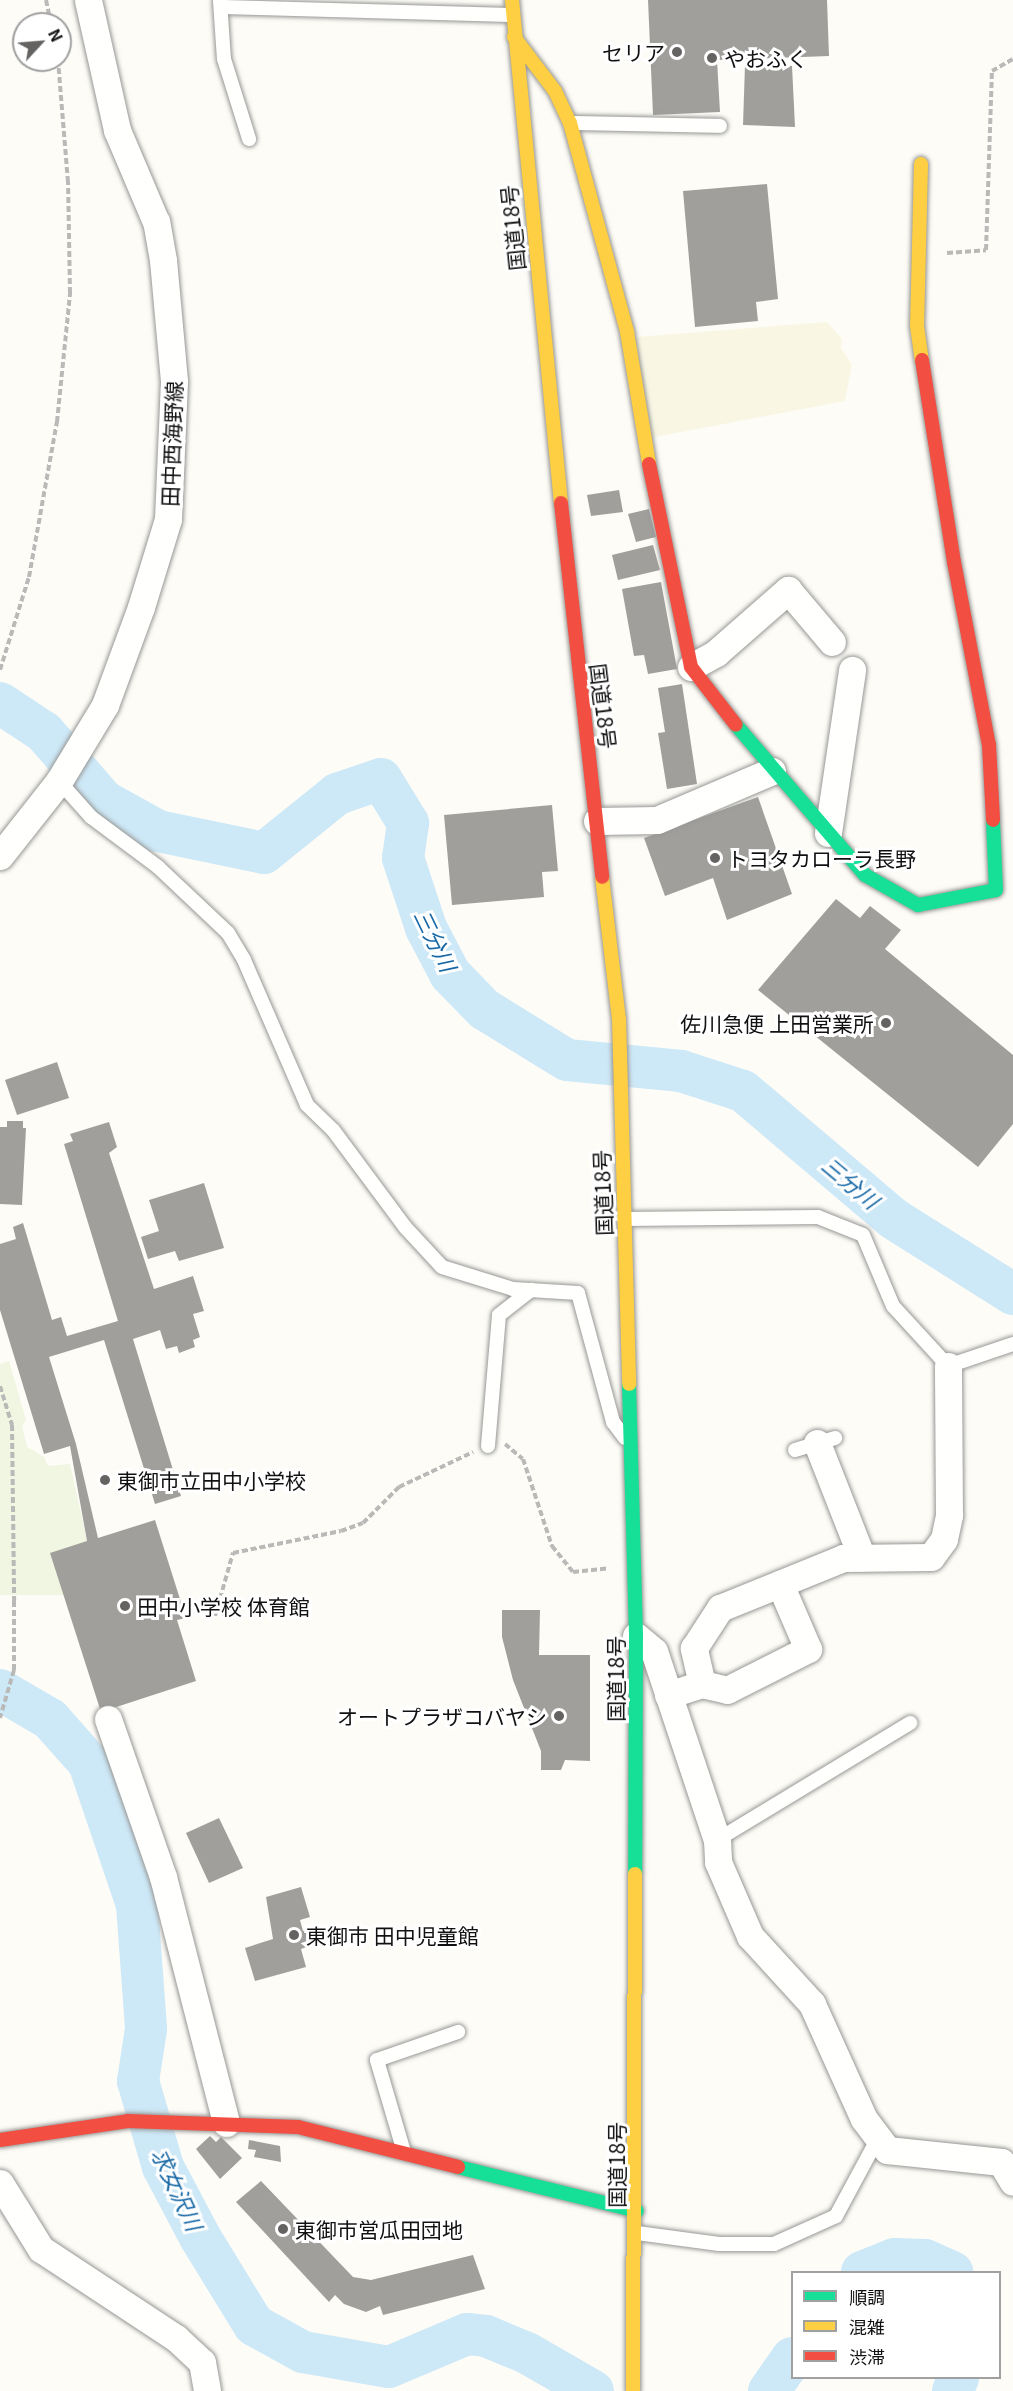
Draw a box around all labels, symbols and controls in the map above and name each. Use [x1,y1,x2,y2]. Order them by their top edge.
north arrow [12,12,72,72]
text: N [43,24,70,46]
place label: セリア [602,39,665,65]
marker: セリア [670,45,684,59]
place label: やおふく [724,45,808,71]
marker: やおふく [705,51,719,65]
street label: 国道18号 [495,184,529,272]
street label: 田中西海野線 [156,381,186,507]
street label: 国道18号 [586,662,622,750]
place label: トヨタカローラ長野 [727,845,916,871]
marker: トヨタカローラ長野 [708,851,722,865]
water label: 三分川 [410,905,462,975]
place label: 佐川急便 上田営業所 [680,1010,874,1036]
marker: 佐川急便 上田営業所 [879,1016,893,1030]
street label: 国道18号 [588,1149,616,1237]
water label: 三分川 [817,1151,885,1213]
place label: 東御市立田中小学校 [117,1467,306,1493]
marker: 東御市立田中小学校 [98,1473,112,1487]
place label: 田中小学校 体育館 [137,1593,310,1619]
marker: 田中小学校 体育館 [118,1599,132,1613]
street label: 国道18号 [602,1636,628,1722]
place label: オートプラザコバヤシ [337,1703,547,1729]
marker: オートプラザコバヤシ [552,1709,566,1723]
place label: 東御市 田中児童館 [306,1922,479,1948]
marker: 東御市 田中児童館 [287,1928,301,1942]
street label: 国道18号 [603,2122,629,2208]
water label: 求女沢川 [147,2144,209,2234]
place label: 東御市営瓜田団地 [295,2216,463,2242]
marker: 東御市営瓜田団地 [276,2222,290,2236]
legend [791,2271,1001,2379]
text: 順調 [849,2283,885,2309]
text: 混雑 [849,2313,885,2339]
text: 渋滞 [849,2343,885,2369]

